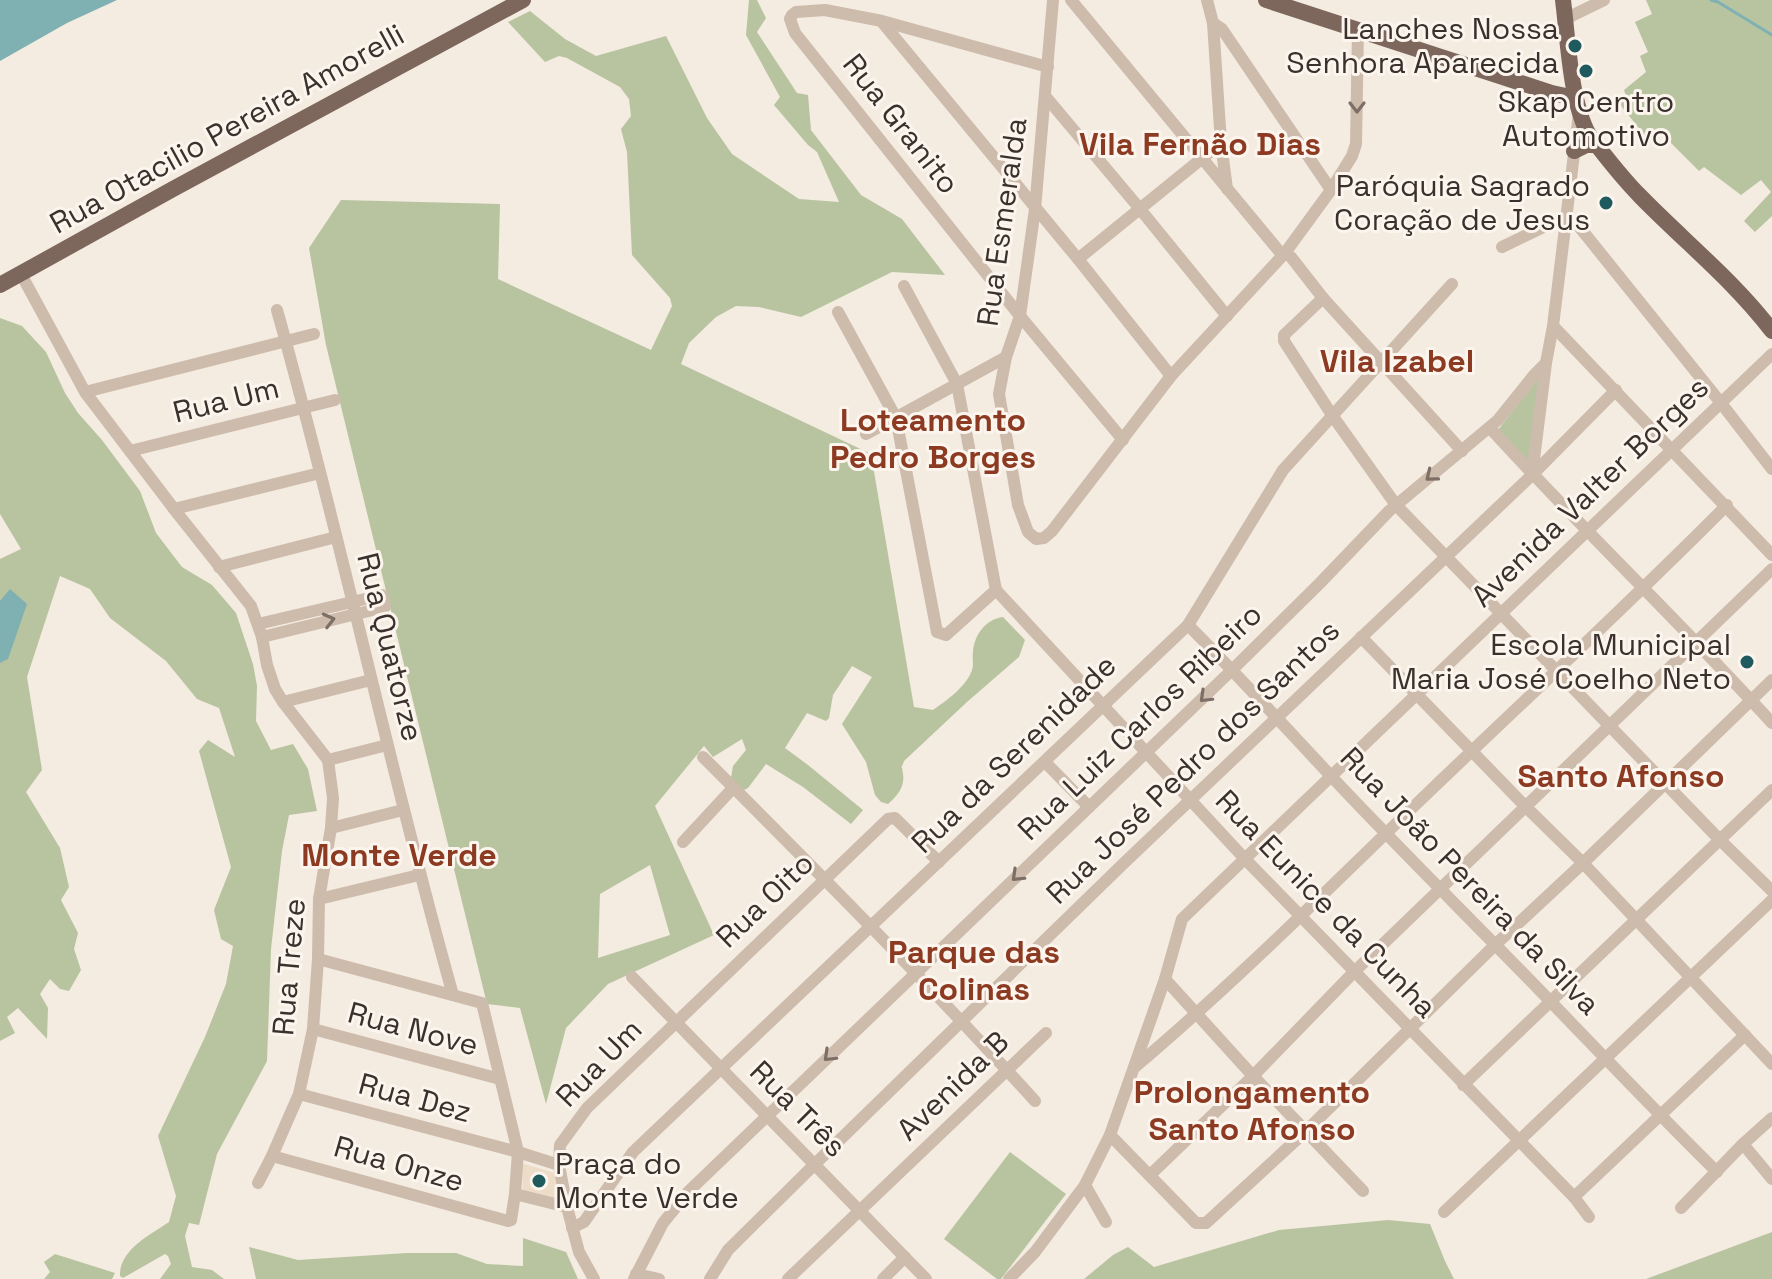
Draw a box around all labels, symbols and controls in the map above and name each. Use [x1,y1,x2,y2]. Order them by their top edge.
place label: Lanches Nossa Senhora Aparecida [1286,9,1559,82]
street label: Rua Otacilio Pereira Amorelli [43,15,411,242]
marker: Lanches Nossa Senhora Aparecida [1566,37,1584,55]
street label: Rua Granito [834,46,968,202]
marker: Skap Centro Automotivo [1577,62,1595,80]
place label: Skap Centro Automotivo [1498,82,1674,155]
one-way arrow [1349,101,1366,114]
street label: Rua Esmeralda [968,115,1035,329]
district label: Vila Fernão Dias [1079,124,1321,164]
place label: Paróquia Sagrado Coração de Jesus [1334,166,1590,239]
marker: Paróquia Sagrado Coração de Jesus [1597,194,1615,212]
district label: Vila Izabel [1320,341,1474,381]
street label: Rua Um [169,368,283,432]
street label: Avenida Valter Borges [1463,368,1717,615]
district label: Loteamento Pedro Borges [830,400,1036,477]
one-way arrow [1426,466,1440,481]
street label: Rua Quatorze [348,549,433,745]
street label: Rua Luiz Carlos Ribeiro [1009,595,1270,848]
street label: Rua José Pedro dos Santos [1038,611,1348,912]
one-way arrow [322,613,336,630]
place label: Escola Municipal Maria José Coelho Neto [1391,625,1731,698]
street label: Rua da Serenidade [903,646,1124,862]
marker: Escola Municipal Maria José Coelho Neto [1738,653,1756,671]
one-way arrow [1199,687,1214,701]
street label: Rua João Pereira da Silva [1332,738,1609,1023]
district label: Santo Afonso [1517,756,1725,796]
street label: Rua Eunice da Cunha [1207,781,1445,1026]
district label: Monte Verde [301,835,497,875]
street label: Rua Oito [707,843,822,956]
one-way arrow [1012,867,1026,882]
street label: Rua Treze [263,897,314,1037]
district label: Parque das Colinas [888,932,1060,1009]
street label: Rua Nove [344,992,483,1065]
street label: Rua Um [547,1010,650,1115]
street label: Avenida B [888,1022,1017,1149]
one-way arrow [824,1047,838,1062]
street label: Rua Três [742,1052,855,1165]
street label: Rua Dez [355,1064,476,1131]
district label: Prolongamento Santo Afonso [1134,1072,1370,1149]
street label: Rua Onze [330,1126,469,1201]
place label: Praça do Monte Verde [555,1144,739,1217]
marker: Praça do Monte Verde [530,1172,548,1190]

